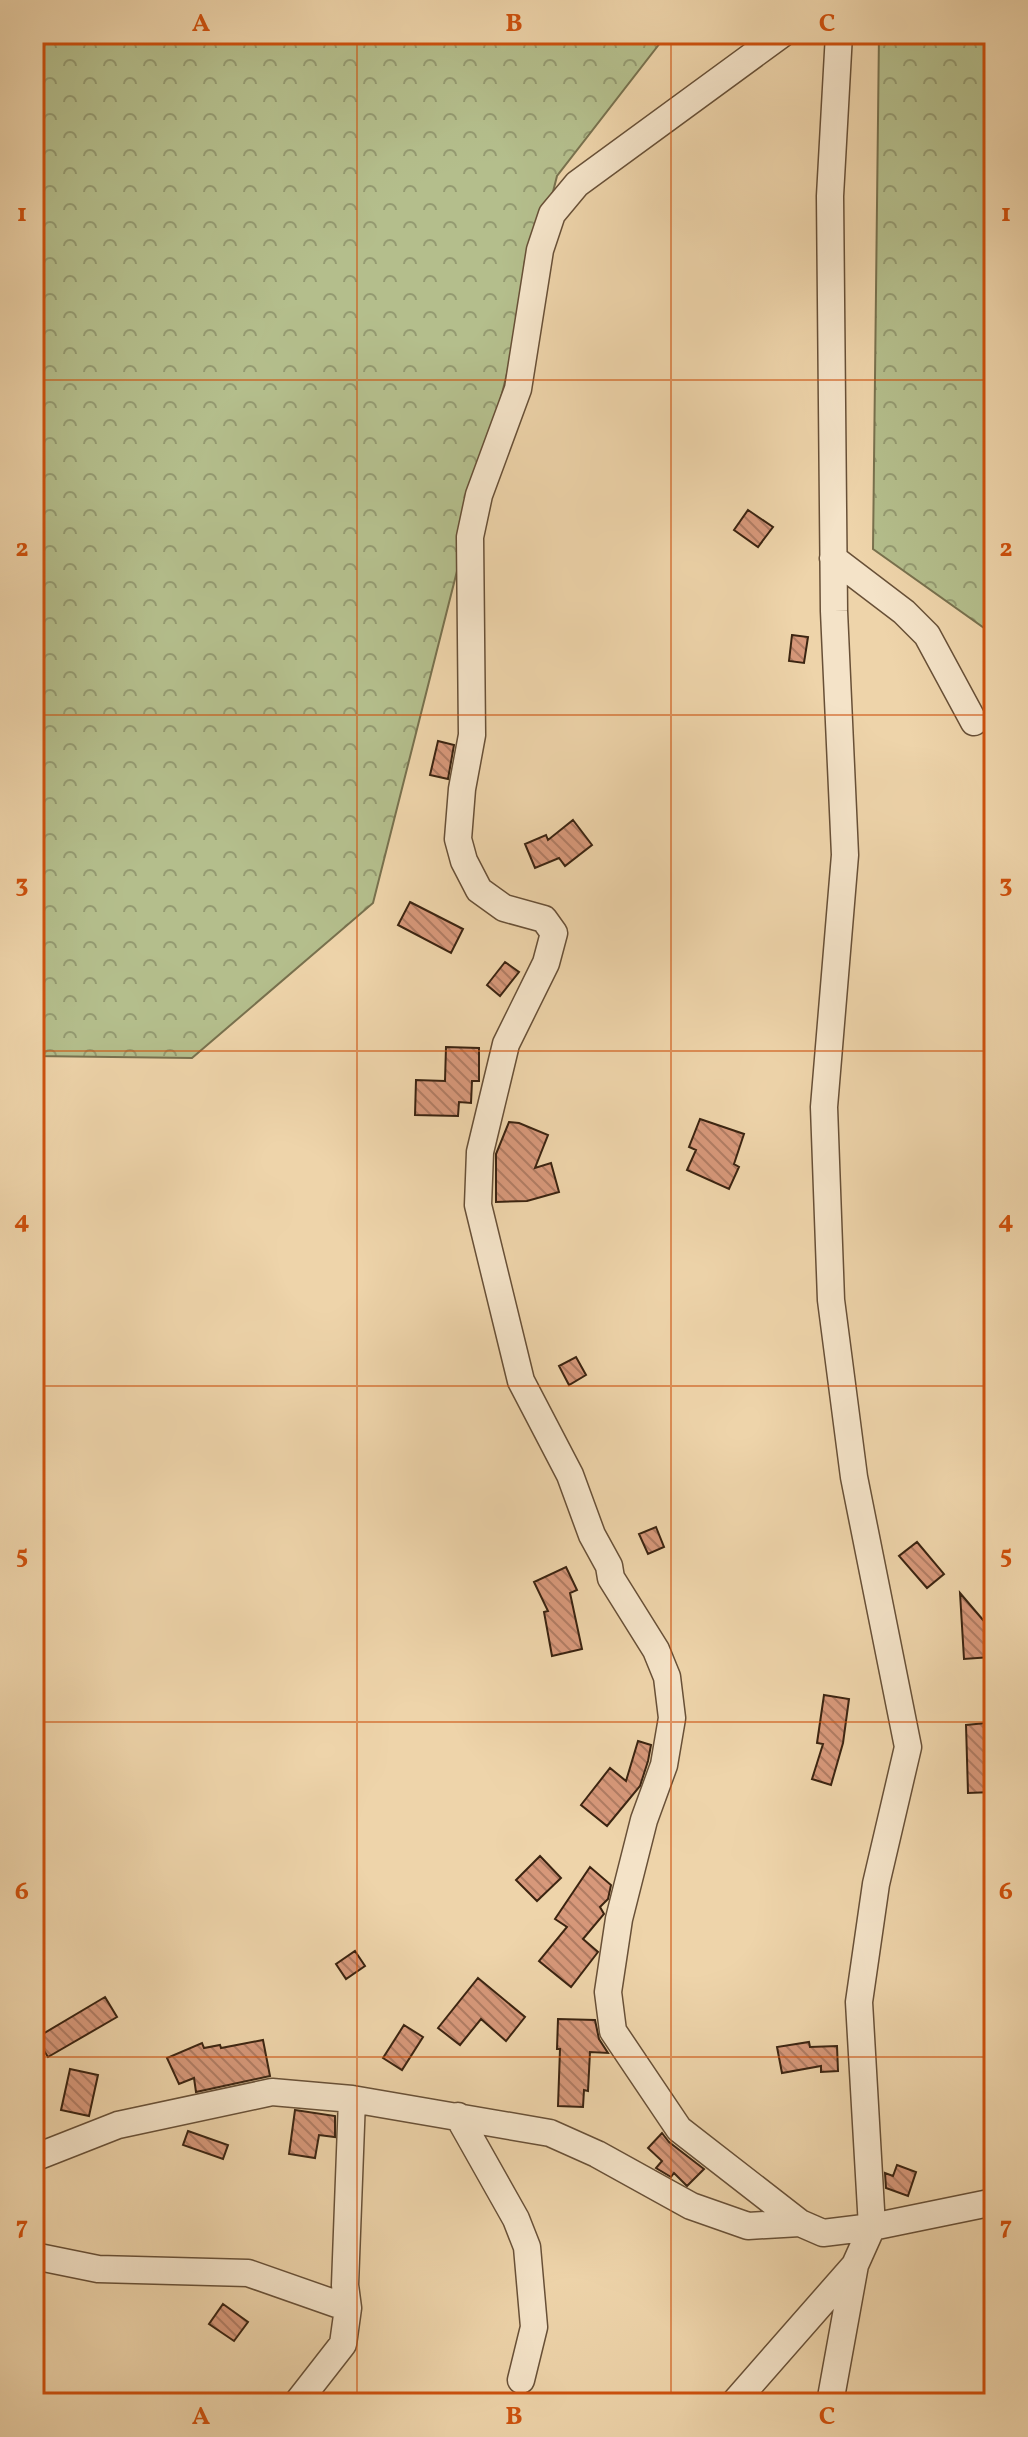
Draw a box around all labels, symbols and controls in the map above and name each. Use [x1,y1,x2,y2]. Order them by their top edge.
text: A [192,6,211,42]
text: B [505,6,523,42]
text: C [819,6,835,42]
text: 1 [17,196,27,232]
text: 1 [1001,196,1011,232]
text: 2 [15,531,29,567]
text: 2 [999,531,1013,567]
text: 3 [15,867,29,903]
text: 3 [999,867,1013,903]
text: 4 [14,1203,30,1239]
text: 4 [998,1203,1014,1239]
text: 5 [16,1538,28,1574]
text: 5 [1000,1538,1012,1574]
text: 6 [15,1874,29,1910]
text: 6 [999,1874,1013,1910]
text: 7 [16,2209,28,2245]
text: 7 [1000,2209,1012,2245]
text: A [192,2399,211,2435]
text: B [505,2399,523,2435]
text: C [819,2399,835,2435]

